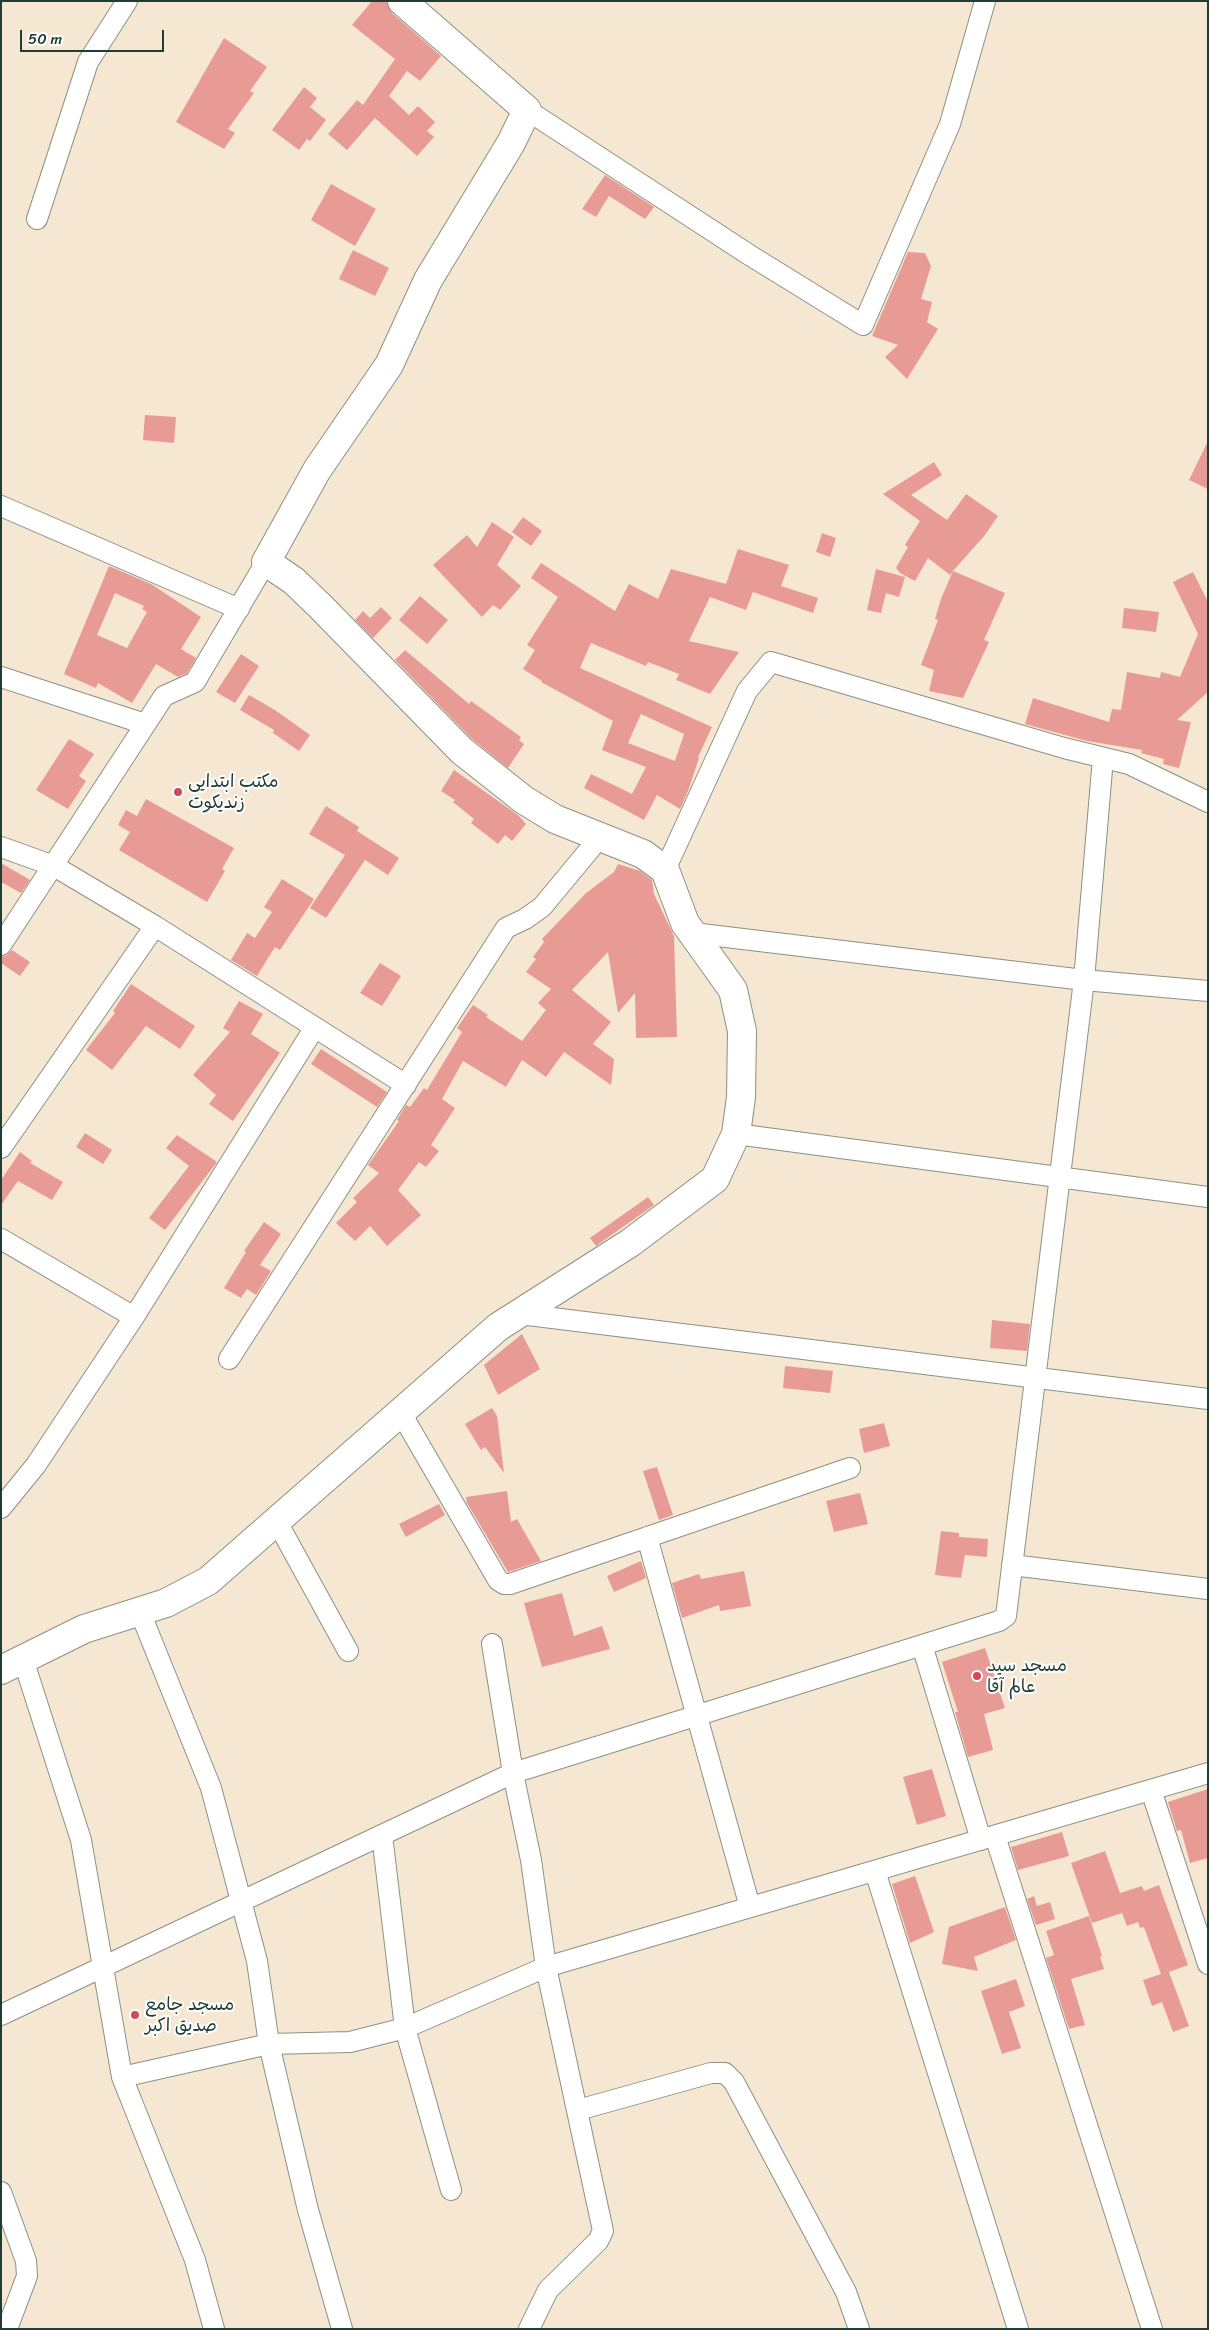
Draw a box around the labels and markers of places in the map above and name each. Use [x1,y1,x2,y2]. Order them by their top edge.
place label: مکتب ابتدایی زندیکوت [188,771,279,814]
marker: مکتب ابتدایی زندیکوت [172,786,184,798]
place label: مسجد سید عالم آقا [987,1655,1067,1698]
marker: مسجد سید عالم آقا [971,1670,983,1682]
place label: مسجد جامع صدیق اکبر [145,1994,234,2036]
marker: مسجد جامع صدیق اکبر [129,2009,141,2021]

